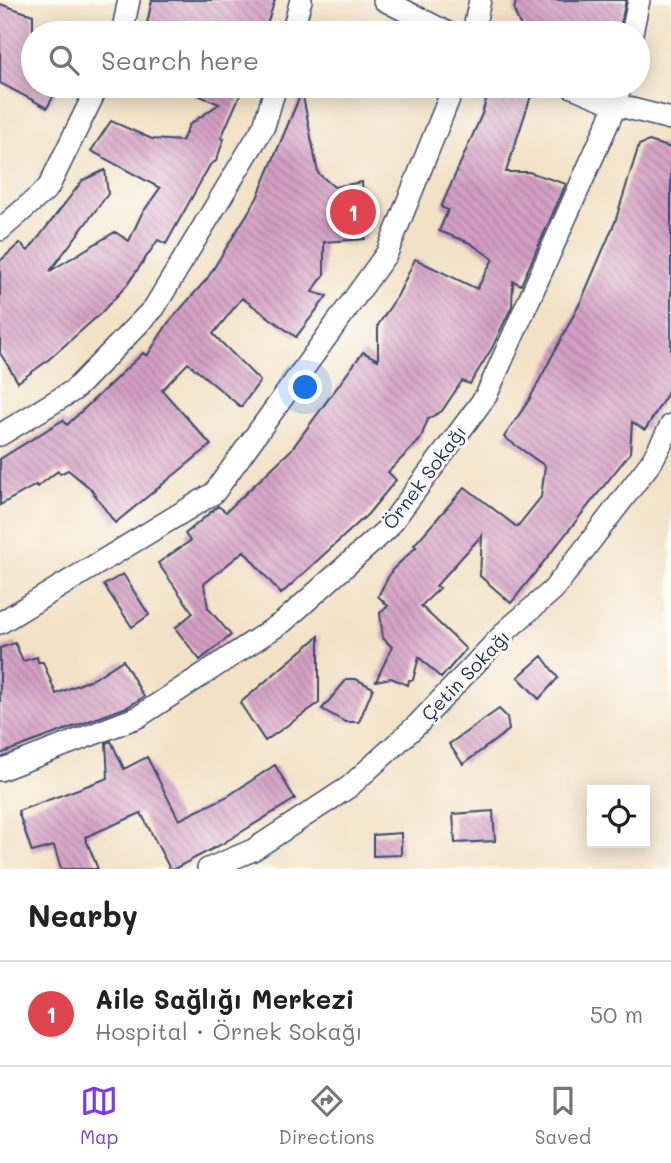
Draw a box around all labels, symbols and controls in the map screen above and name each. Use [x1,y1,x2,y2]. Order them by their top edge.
search box [21,21,650,98]
icon: search [45,41,83,79]
text: Search here [101,43,259,77]
pin: 1 [330,186,376,238]
your location [288,370,322,404]
street label: Örnek Sokağı [377,420,471,534]
street label: Çetin Sokağı [415,624,515,726]
map controls [587,785,650,848]
button: locate [587,785,650,848]
text: Nearby [28,895,138,935]
text: Aile Sağlığı Merkezi [95,982,355,1016]
text: 1 [46,999,56,1029]
text: 50 m [590,999,643,1029]
text: Hospital · Örnek Sokağı [95,1016,362,1046]
tab: Map [80,1082,119,1149]
tab: Directions [278,1082,375,1149]
tab: Saved [535,1082,591,1149]

